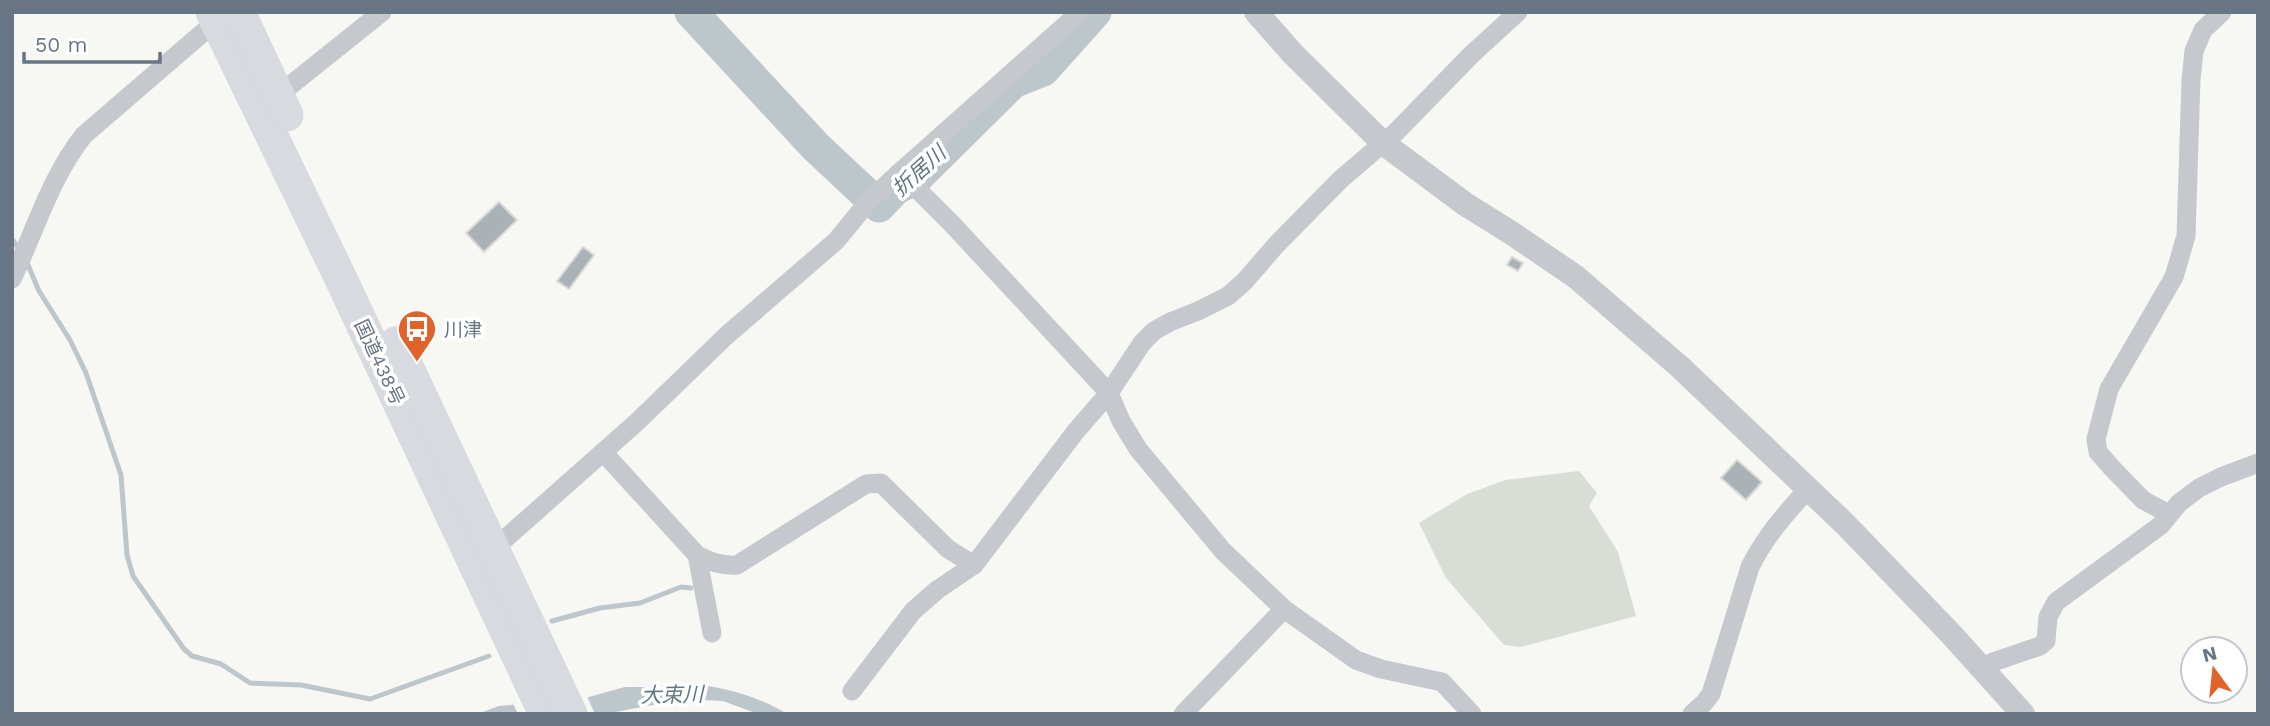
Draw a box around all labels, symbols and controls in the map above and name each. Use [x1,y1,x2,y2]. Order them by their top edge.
scale bar [24,21,161,65]
text: 50 m [35,32,87,57]
water label: 折居川 [887,139,952,201]
bus stop icon: 川津 [396,308,438,363]
street label: 国道438号 [350,316,409,408]
place label: 川津 [444,318,482,341]
north arrow [2179,635,2249,705]
text: N [2200,641,2220,667]
water label: 大束川 [640,681,706,708]

